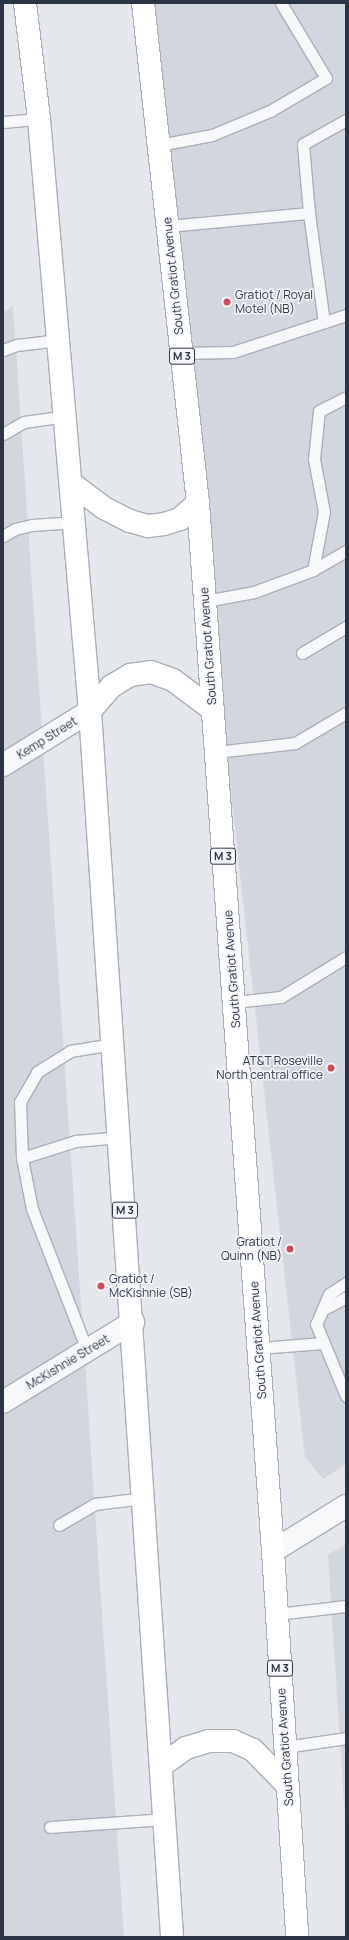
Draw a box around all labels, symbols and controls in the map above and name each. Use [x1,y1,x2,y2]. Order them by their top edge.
street label: South Gratiot Avenue [160,216,186,336]
place label: Gratiot / Royal Motel (NB) [235,288,313,316]
marker: Gratiot / Royal Motel (NB) [222,297,232,307]
road number: M 3 [168,347,196,365]
street label: South Gratiot Avenue [197,587,219,705]
street label: Kemp Street [14,714,80,762]
road number: M 3 [209,847,237,865]
street label: South Gratiot Avenue [221,910,243,1028]
place label: AT&T Roseville North central office [216,1054,323,1082]
marker: AT&T Roseville North central office [326,1063,336,1073]
road number: M 3 [111,1201,139,1219]
place label: Gratiot / Quinn (NB) [221,1235,282,1263]
marker: Gratiot / Quinn (NB) [285,1244,295,1254]
place label: Gratiot / McKishnie (SB) [109,1272,193,1300]
marker: Gratiot / McKishnie (SB) [96,1281,106,1291]
street label: South Gratiot Avenue [247,1281,269,1399]
street label: McKishnie Street [24,1331,112,1393]
road number: M 3 [266,1659,294,1677]
street label: South Gratiot Avenue [274,1688,296,1806]

